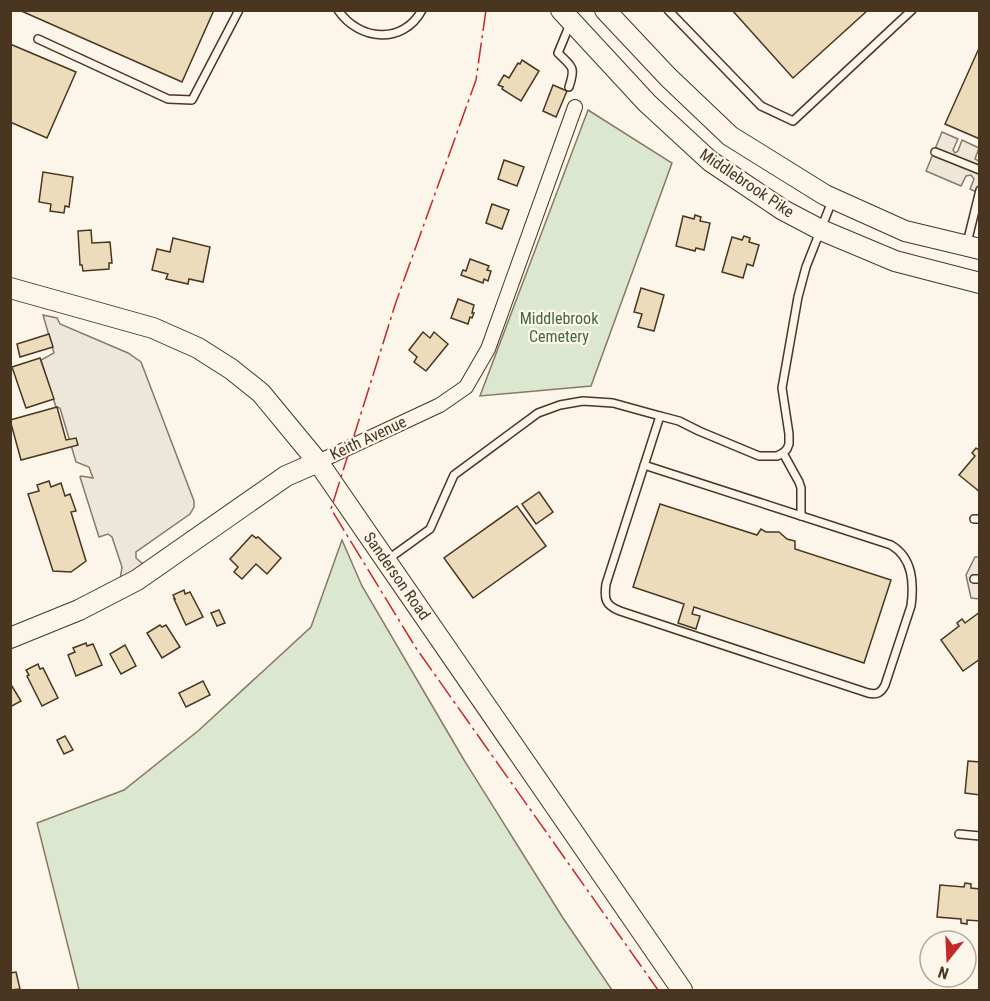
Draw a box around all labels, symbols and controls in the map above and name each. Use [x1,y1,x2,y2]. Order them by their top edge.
street label: Middlebrook Pike [696,145,798,221]
park label: Middlebrook Cemetery [520,309,599,346]
street label: Keith Avenue [327,412,409,464]
street label: Sanderson Road [360,528,434,624]
north arrow [918,929,978,989]
text: N [936,962,951,983]

